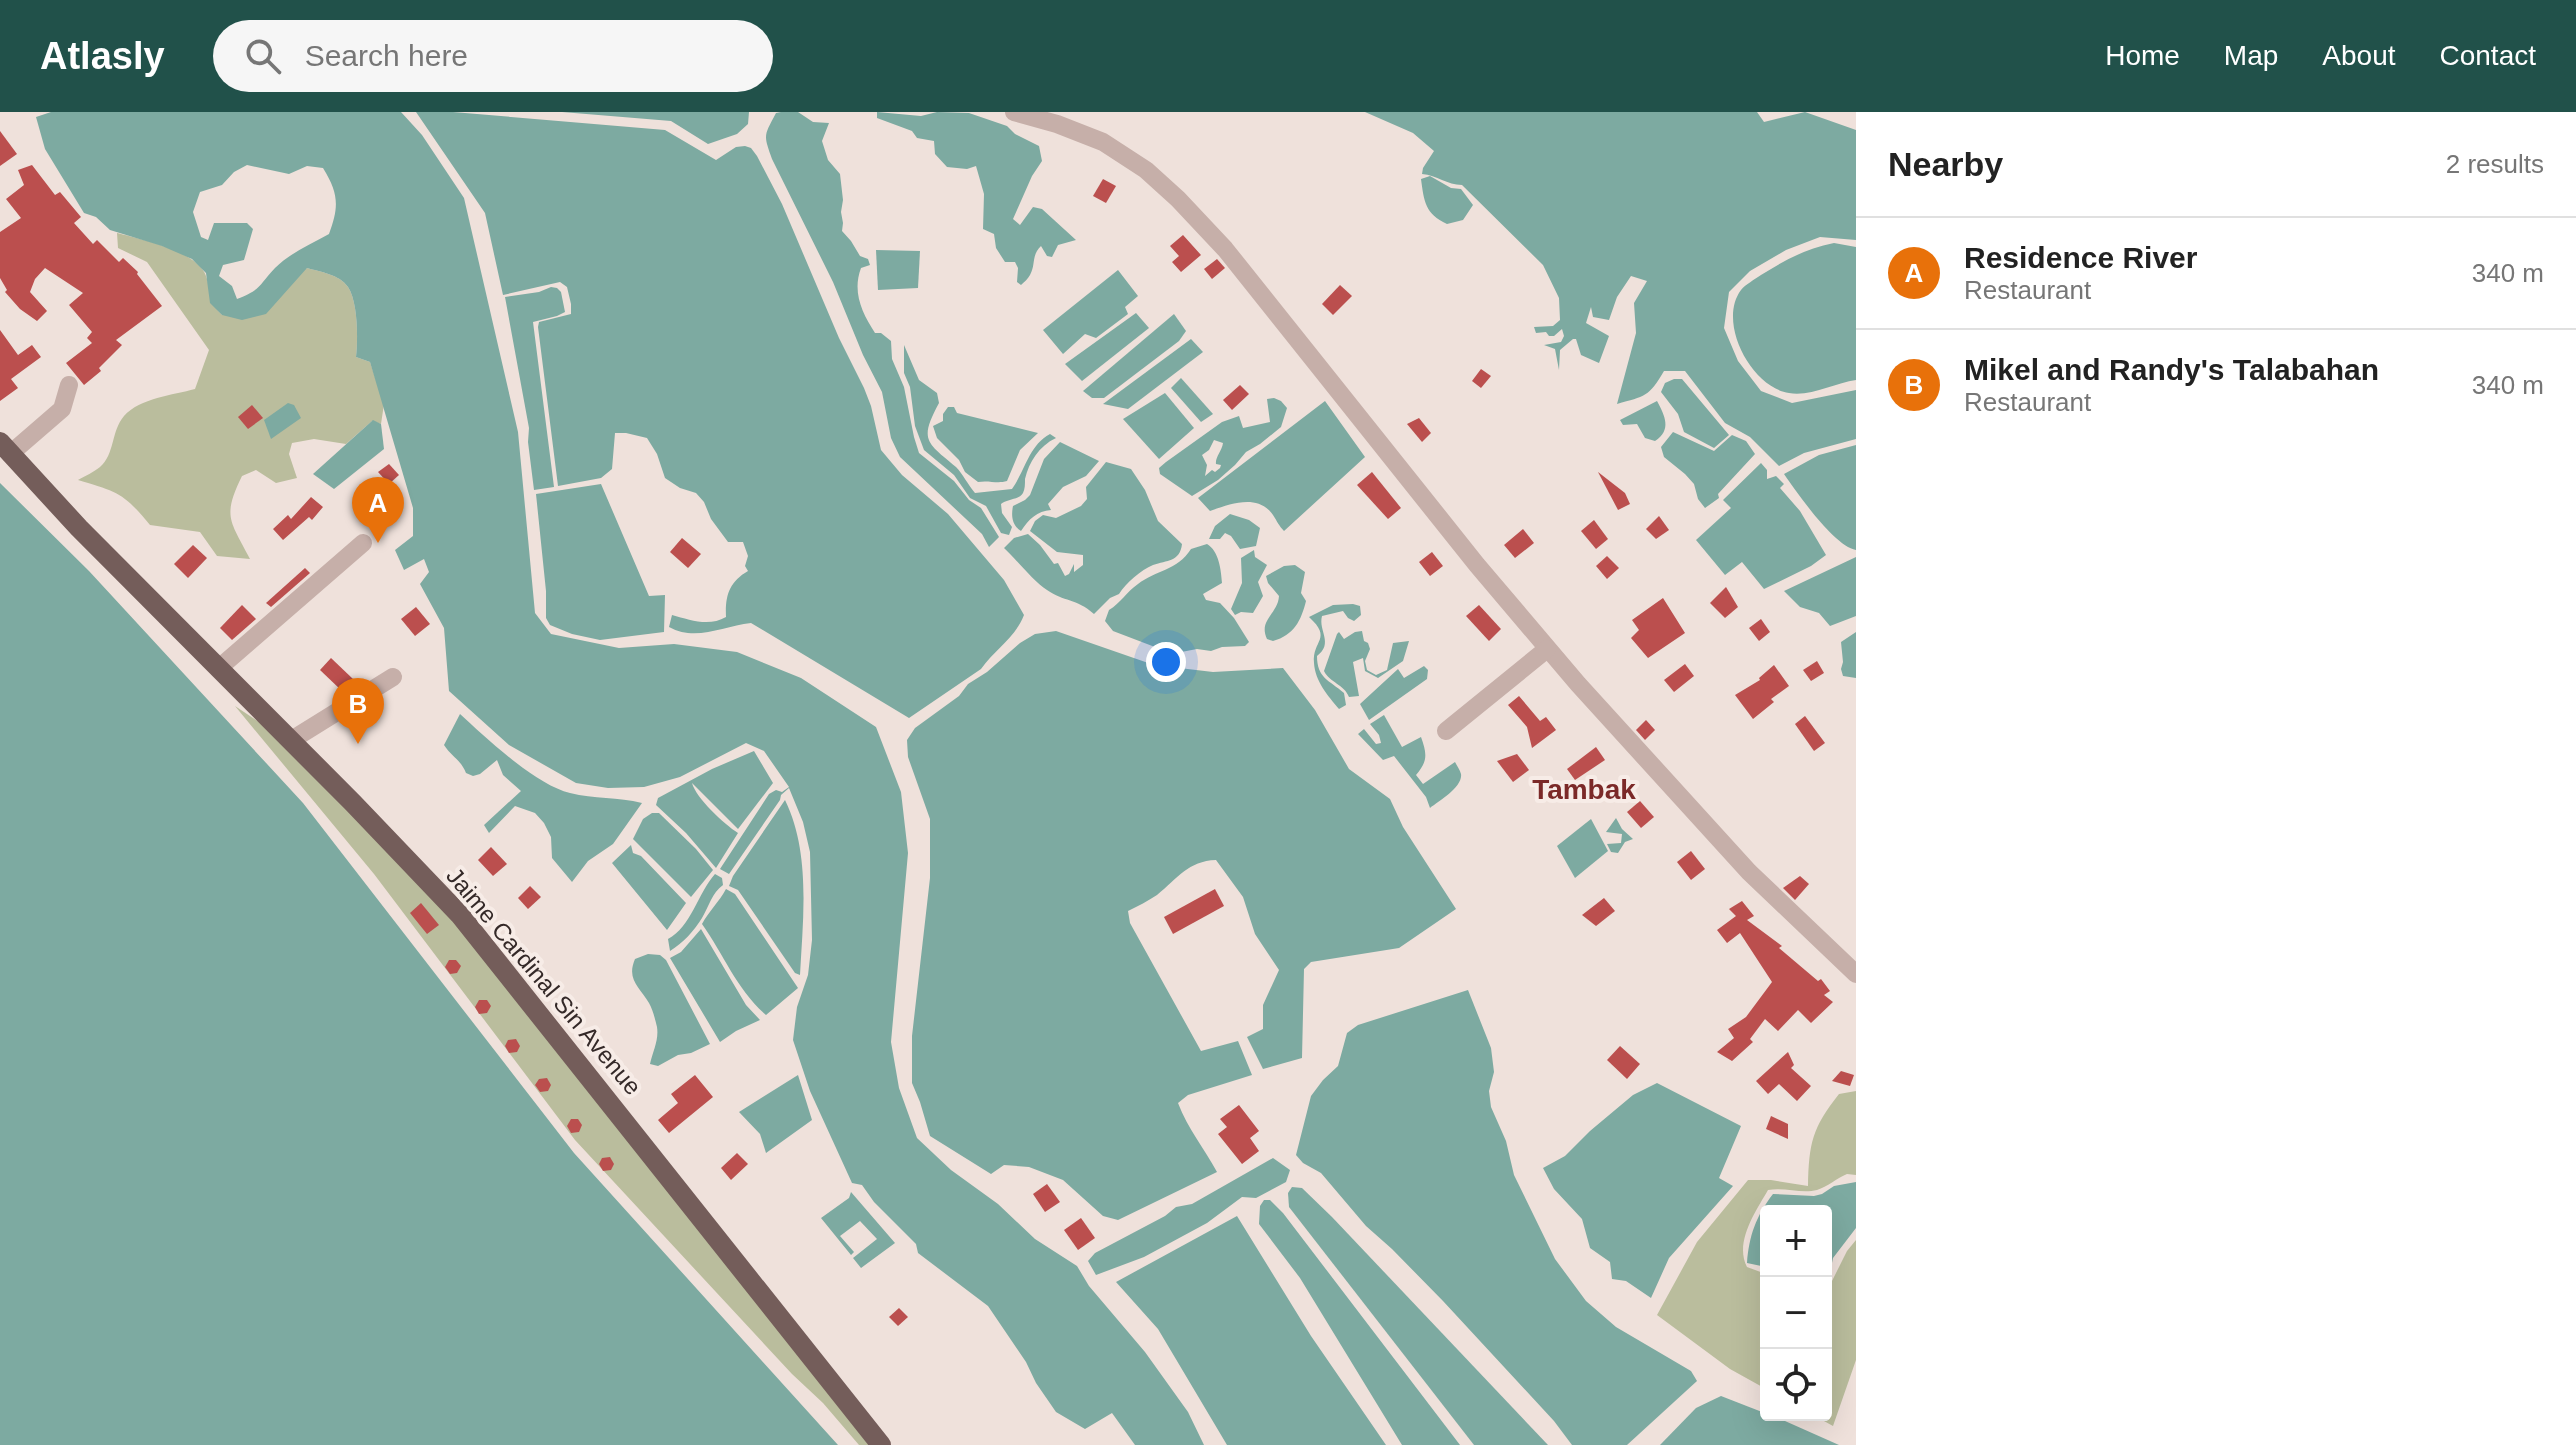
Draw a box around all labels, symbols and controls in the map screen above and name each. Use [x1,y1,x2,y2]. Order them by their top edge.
search box [213,20,773,92]
icon: search [241,34,285,78]
text: Atlasly [40,35,165,77]
text: Search here [305,39,468,72]
text: Home [2105,40,2180,71]
text: Map [2224,40,2278,71]
text: About [2322,40,2396,71]
text: Contact [2440,40,2536,71]
text: Nearby [1888,145,2003,183]
text: 2 results [2446,149,2544,179]
text: Residence River [1964,241,2197,274]
text: A [1905,258,1923,288]
text: 340 m [2472,258,2544,288]
text: Restaurant [1964,275,2091,305]
text: Mikel and Randy's Talabahan [1964,353,2379,386]
text: B [1905,370,1923,400]
text: 340 m [2472,370,2544,400]
text: Restaurant [1964,387,2091,417]
pin: A [352,477,404,543]
your location [1146,642,1186,682]
pin: B [332,678,384,744]
district label: Tambak [1532,774,1636,805]
street label: Jaime Cardinal Sin Avenue [441,862,647,1100]
map controls [1760,1205,1832,1421]
button: + [1760,1205,1832,1277]
button: − [1760,1277,1832,1349]
button: locate [1760,1349,1832,1421]

